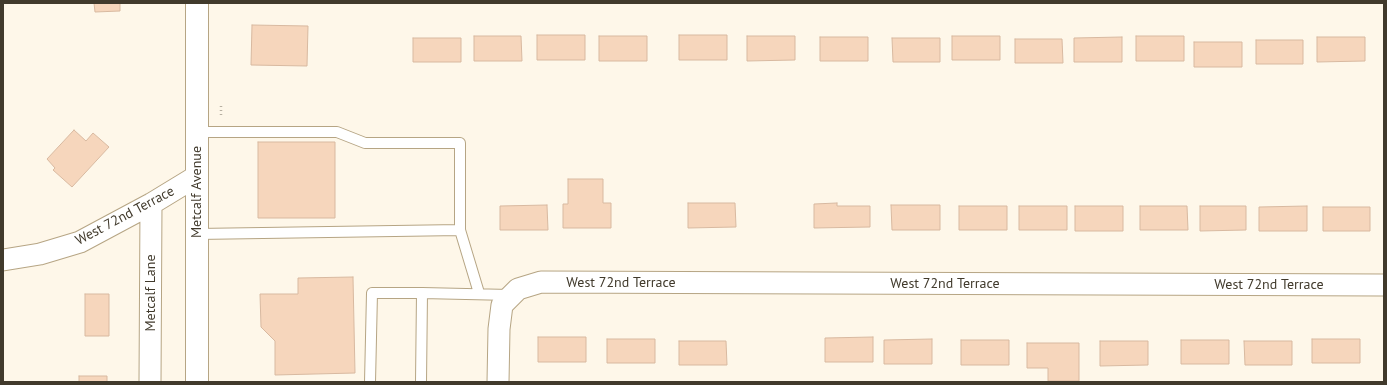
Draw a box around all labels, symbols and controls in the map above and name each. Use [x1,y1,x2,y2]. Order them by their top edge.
street label: Metcalf Avenue [189,146,205,238]
street label: West 72nd Terrace [73,183,177,249]
street label: Metcalf Lane [143,255,159,331]
street label: West 72nd Terrace [566,275,676,291]
street label: West 72nd Terrace [890,276,1000,292]
street label: West 72nd Terrace [1214,277,1324,293]

